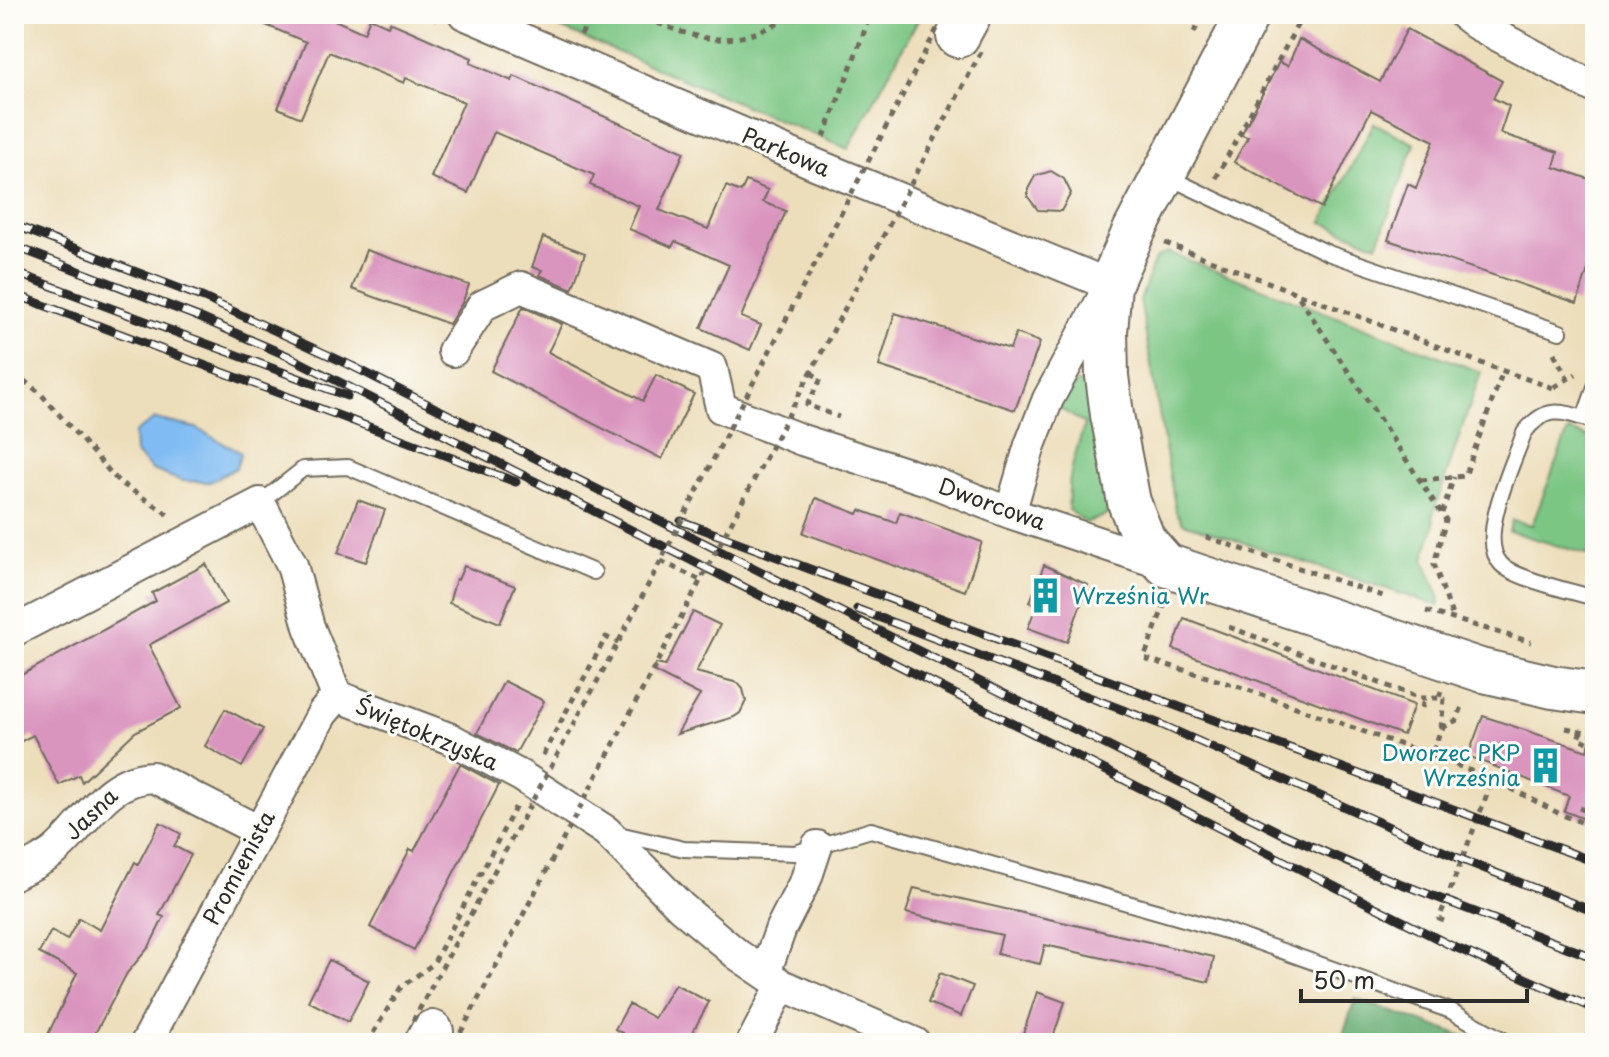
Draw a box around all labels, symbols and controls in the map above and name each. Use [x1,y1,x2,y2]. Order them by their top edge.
street label: Parkowa [737,117,836,184]
street label: Dworcowa [934,468,1051,537]
building icon: Września Wr [1027,577,1065,615]
place label: Września Wr [1072,578,1209,611]
street label: Świętokrzyska [351,688,504,778]
place label: Dworzec PKP Września [1382,735,1521,793]
building icon: Dworzec PKP Września [1527,747,1565,785]
street label: Jasna [56,779,124,847]
street label: Promienista [194,804,282,931]
scale bar [1301,953,1527,1003]
text: 50 m [1313,961,1375,997]

